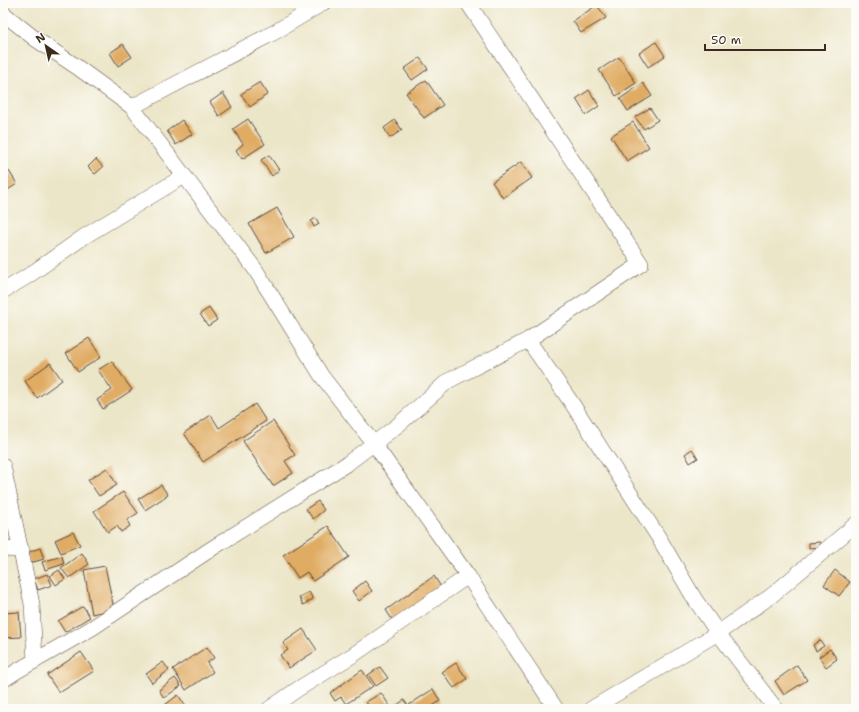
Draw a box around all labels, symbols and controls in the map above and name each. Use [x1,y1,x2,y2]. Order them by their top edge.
north arrow [26,26,66,66]
scale bar [705,26,825,52]
text: N [33,29,49,47]
text: 50 m [711,32,741,48]

